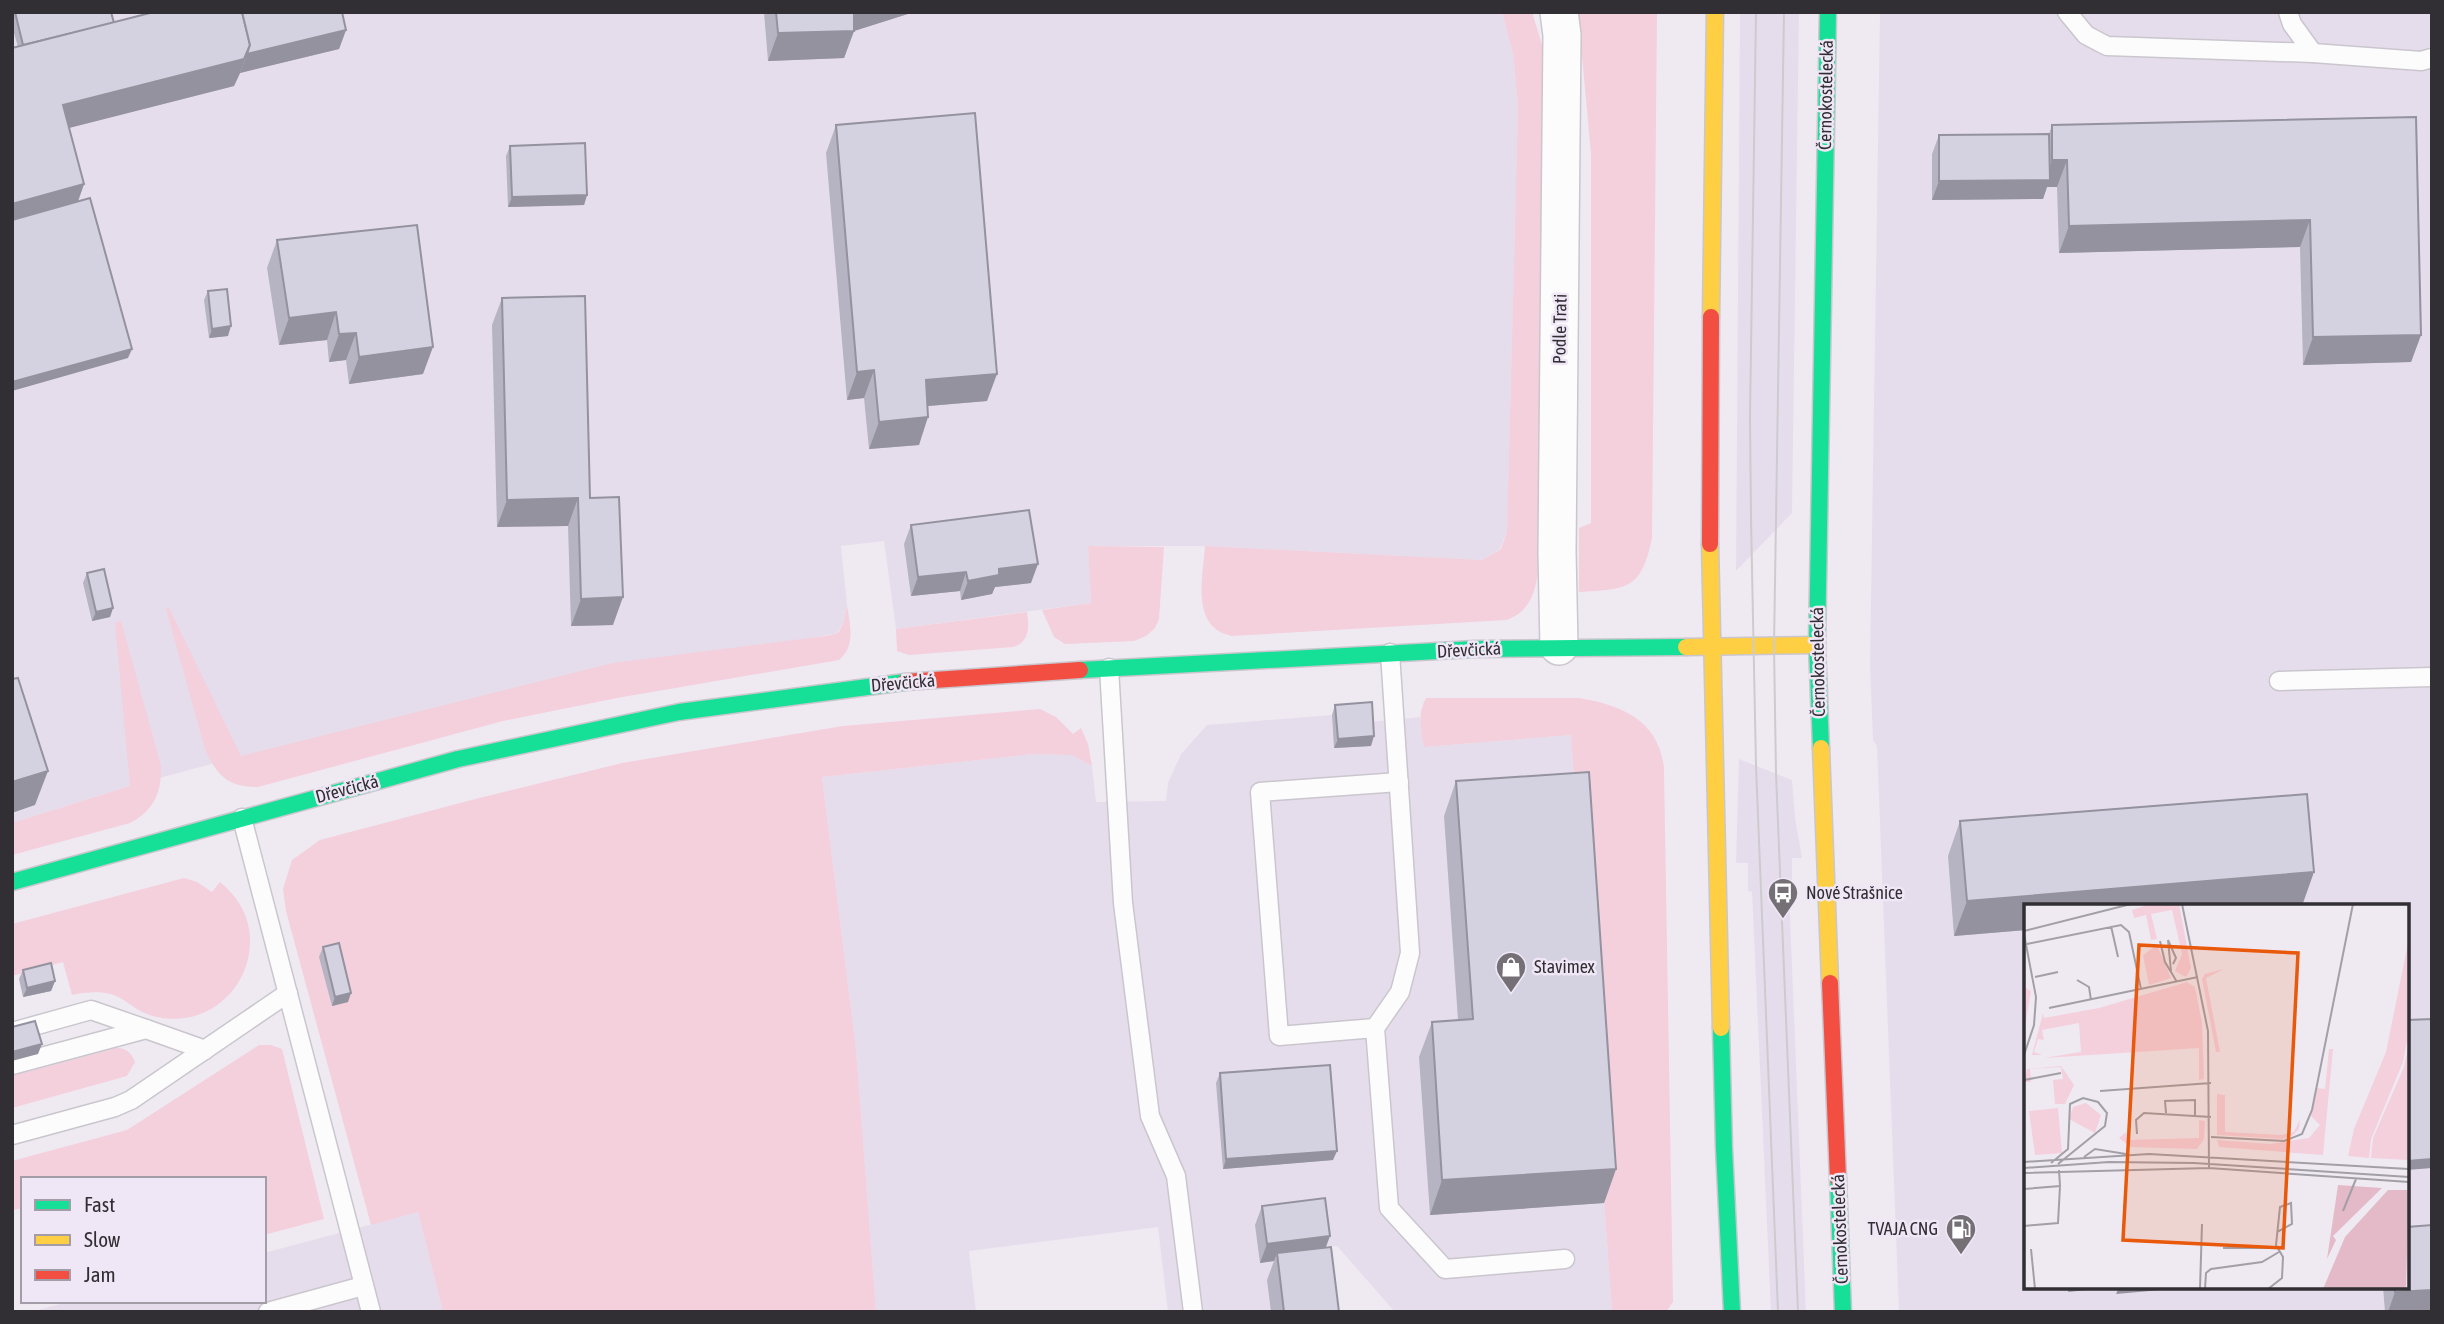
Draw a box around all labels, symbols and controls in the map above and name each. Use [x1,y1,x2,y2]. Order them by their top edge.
street label: Černokostelecká [1814,40,1837,150]
street label: Podle Trati [1548,294,1571,364]
street label: Černokostelecká [1806,607,1829,717]
street label: Dřevčická [1436,637,1502,662]
street label: Dřevčická [870,669,936,696]
street label: Dřevčická [313,770,381,807]
bus stop icon: Nové Strašnice [1766,876,1800,920]
place label: Nové Strašnice [1806,882,1903,903]
inset map [2024,904,2409,1289]
shop icon: Stavimex [1494,950,1528,994]
place label: Stavimex [1534,956,1595,977]
street label: Černokostelecká [1827,1174,1852,1284]
legend [21,1177,266,1303]
text: Fast [84,1192,115,1216]
fuel station icon: TVAJA CNG [1944,1212,1978,1256]
place label: TVAJA CNG [1868,1218,1938,1239]
text: Slow [84,1227,121,1251]
text: Jam [84,1262,116,1286]

